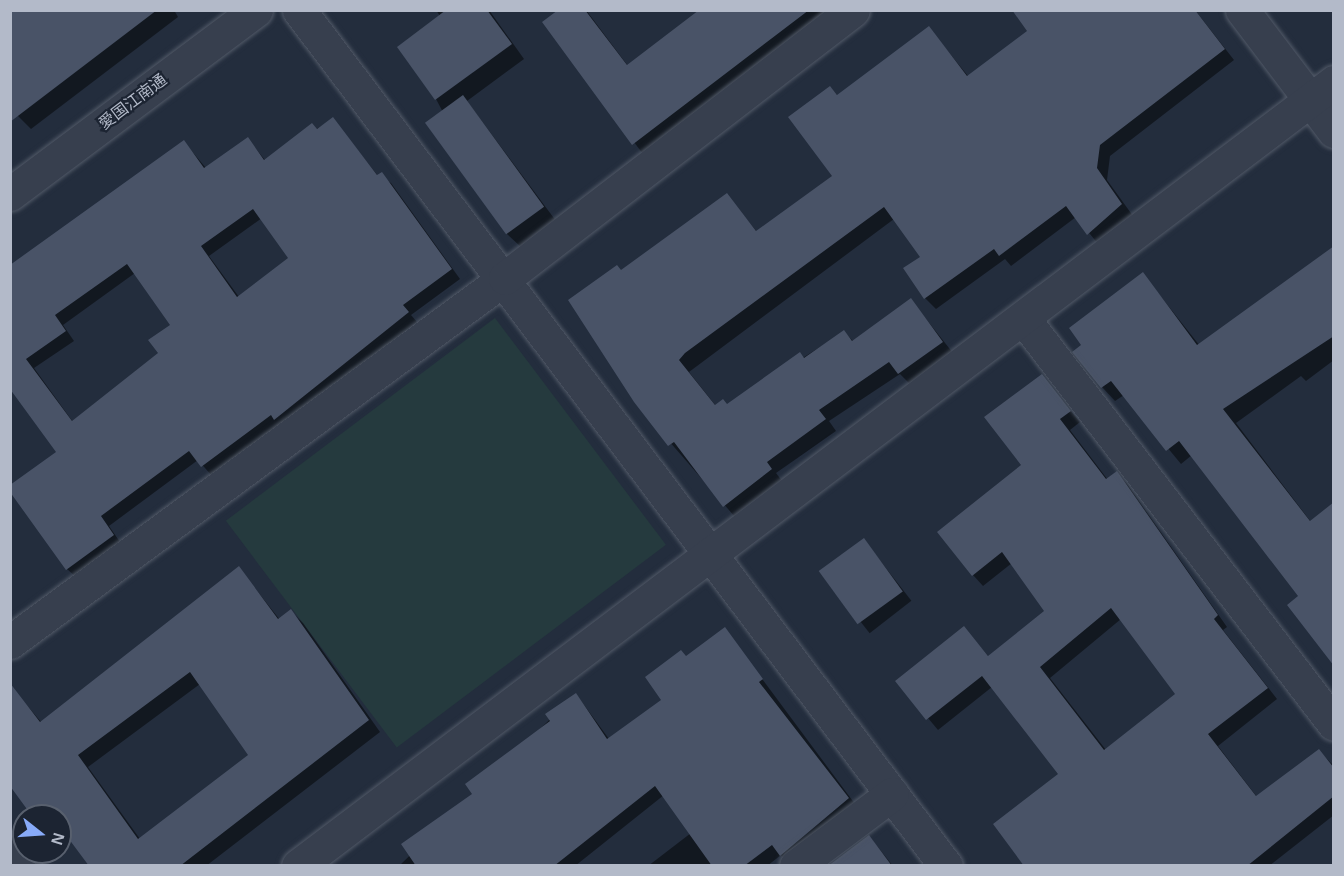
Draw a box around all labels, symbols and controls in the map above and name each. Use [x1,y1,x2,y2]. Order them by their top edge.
street label: 愛国江南通 [95,70,171,134]
north arrow [12,804,72,864]
text: N [48,831,68,847]

